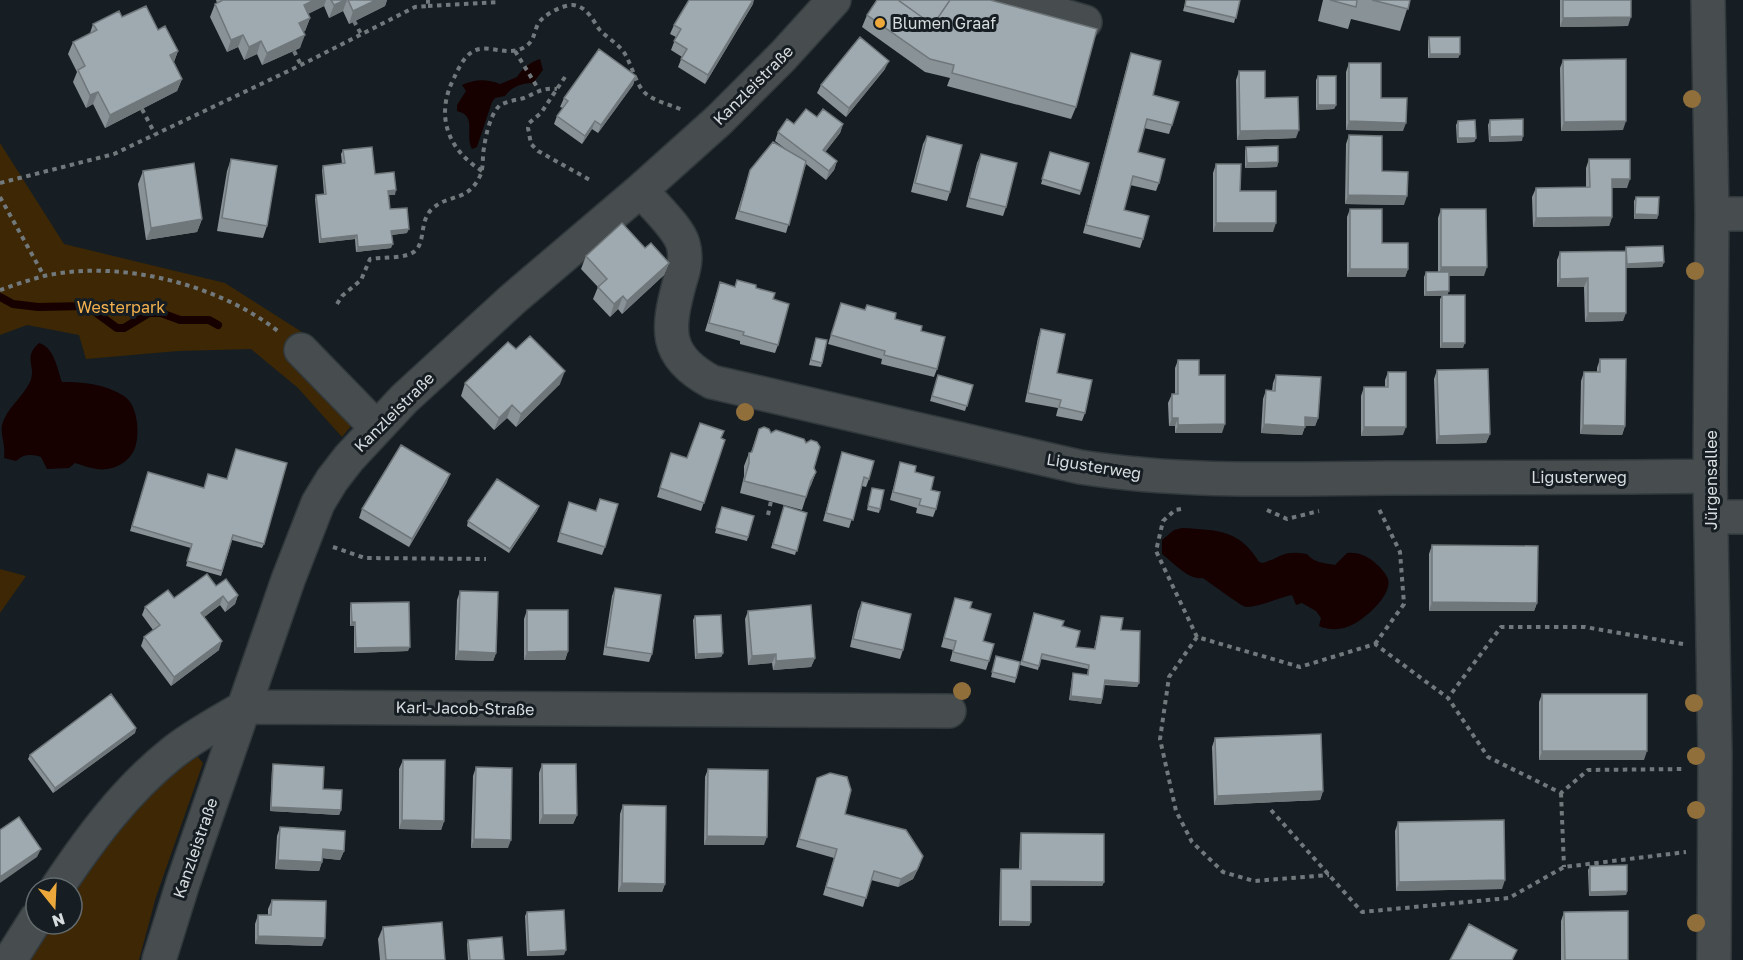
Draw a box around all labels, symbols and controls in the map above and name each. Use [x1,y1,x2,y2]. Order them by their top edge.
place label: Blumen Graaf [892,13,996,33]
marker: Blumen Graaf [873,16,887,30]
street label: Kanzleistraße [709,41,797,129]
park label: Westerpark [77,297,165,317]
street label: Kanzleistraße [350,368,438,456]
street label: Jürgensallee [1701,430,1721,530]
street label: Ligusterweg [1045,449,1143,483]
street label: Ligusterweg [1531,467,1627,487]
street label: Karl-Jacob-Straße [395,697,535,719]
street label: Kanzleistraße [168,795,222,901]
north arrow [24,876,84,936]
text: N [50,909,68,932]

